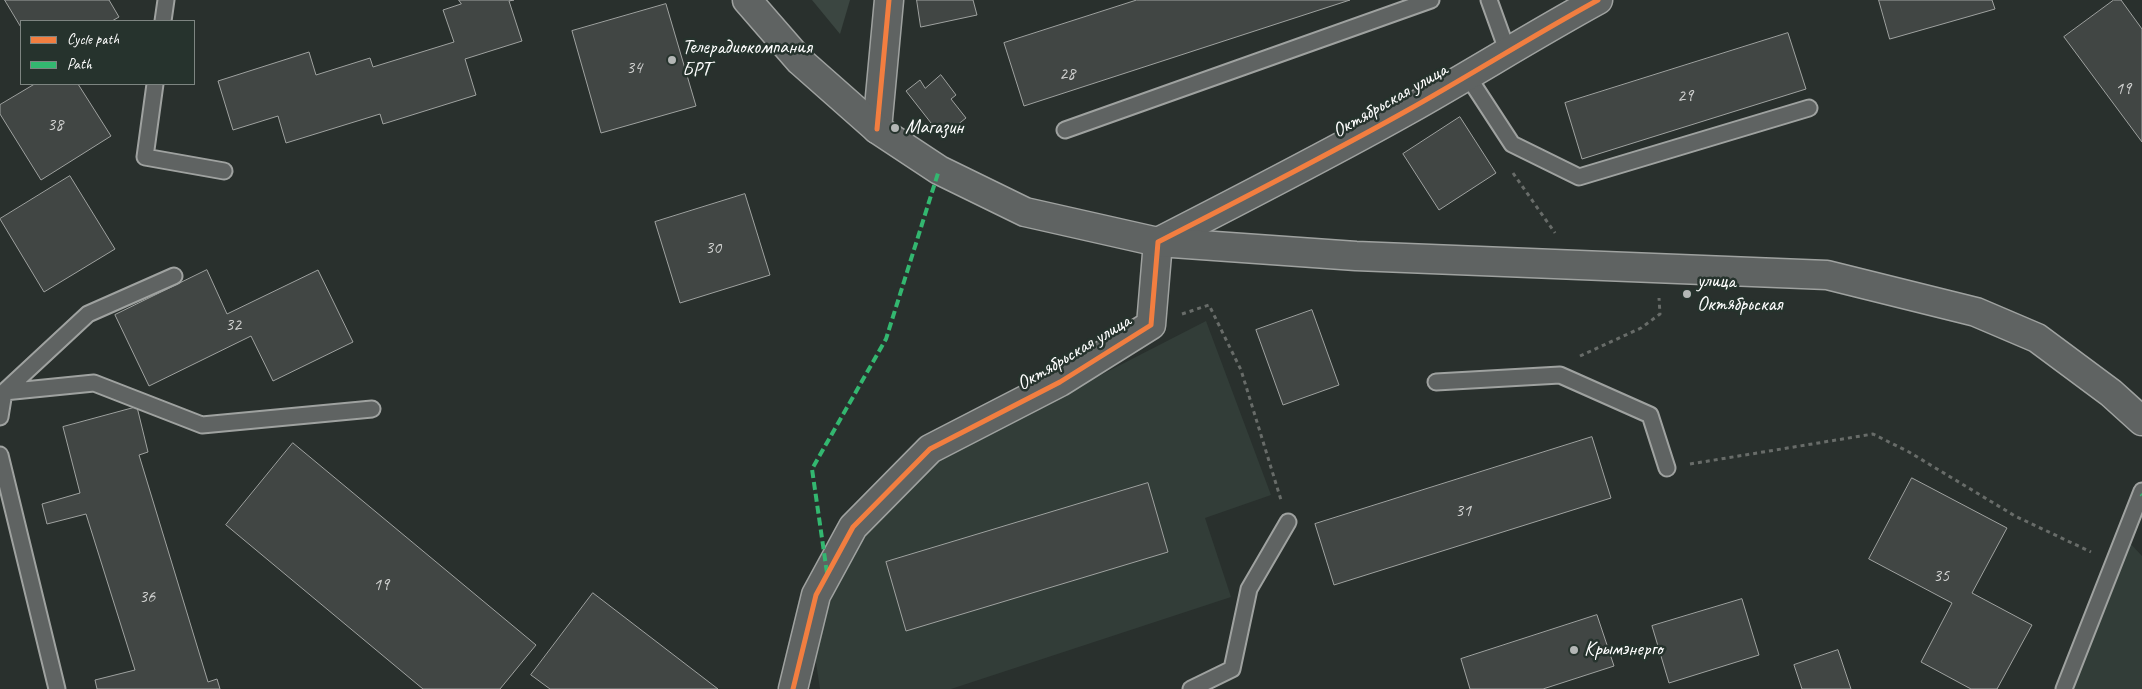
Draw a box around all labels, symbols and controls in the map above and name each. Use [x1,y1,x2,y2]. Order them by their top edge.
legend [20,20,195,85]
text: Cycle path [67,30,119,49]
place label: Телерадиокомпания БРТ [682,36,812,83]
marker: Телерадиокомпания БРТ [666,54,678,66]
text: Path [67,55,92,74]
house number: 34 [626,57,642,79]
street label: Октябрьская улица [1328,58,1452,144]
house number: 28 [1059,63,1075,85]
house number: 19 [2115,78,2131,100]
house number: 29 [1677,85,1693,107]
house number: 38 [47,114,63,136]
place label: Магазин [905,116,963,140]
marker: Магазин [889,122,901,134]
house number: 30 [705,237,721,259]
place label: улица Октябрьская [1697,270,1782,317]
marker: улица Октябрьская [1681,288,1693,300]
street label: Октябрьская улица [1013,310,1135,396]
house number: 32 [225,314,241,336]
house number: 31 [1455,500,1471,522]
house number: 35 [1933,565,1949,587]
house number: 19 [373,574,389,596]
house number: 36 [139,586,155,608]
place label: Крымэнерго [1584,638,1663,662]
marker: Крымэнерго [1568,644,1580,656]

